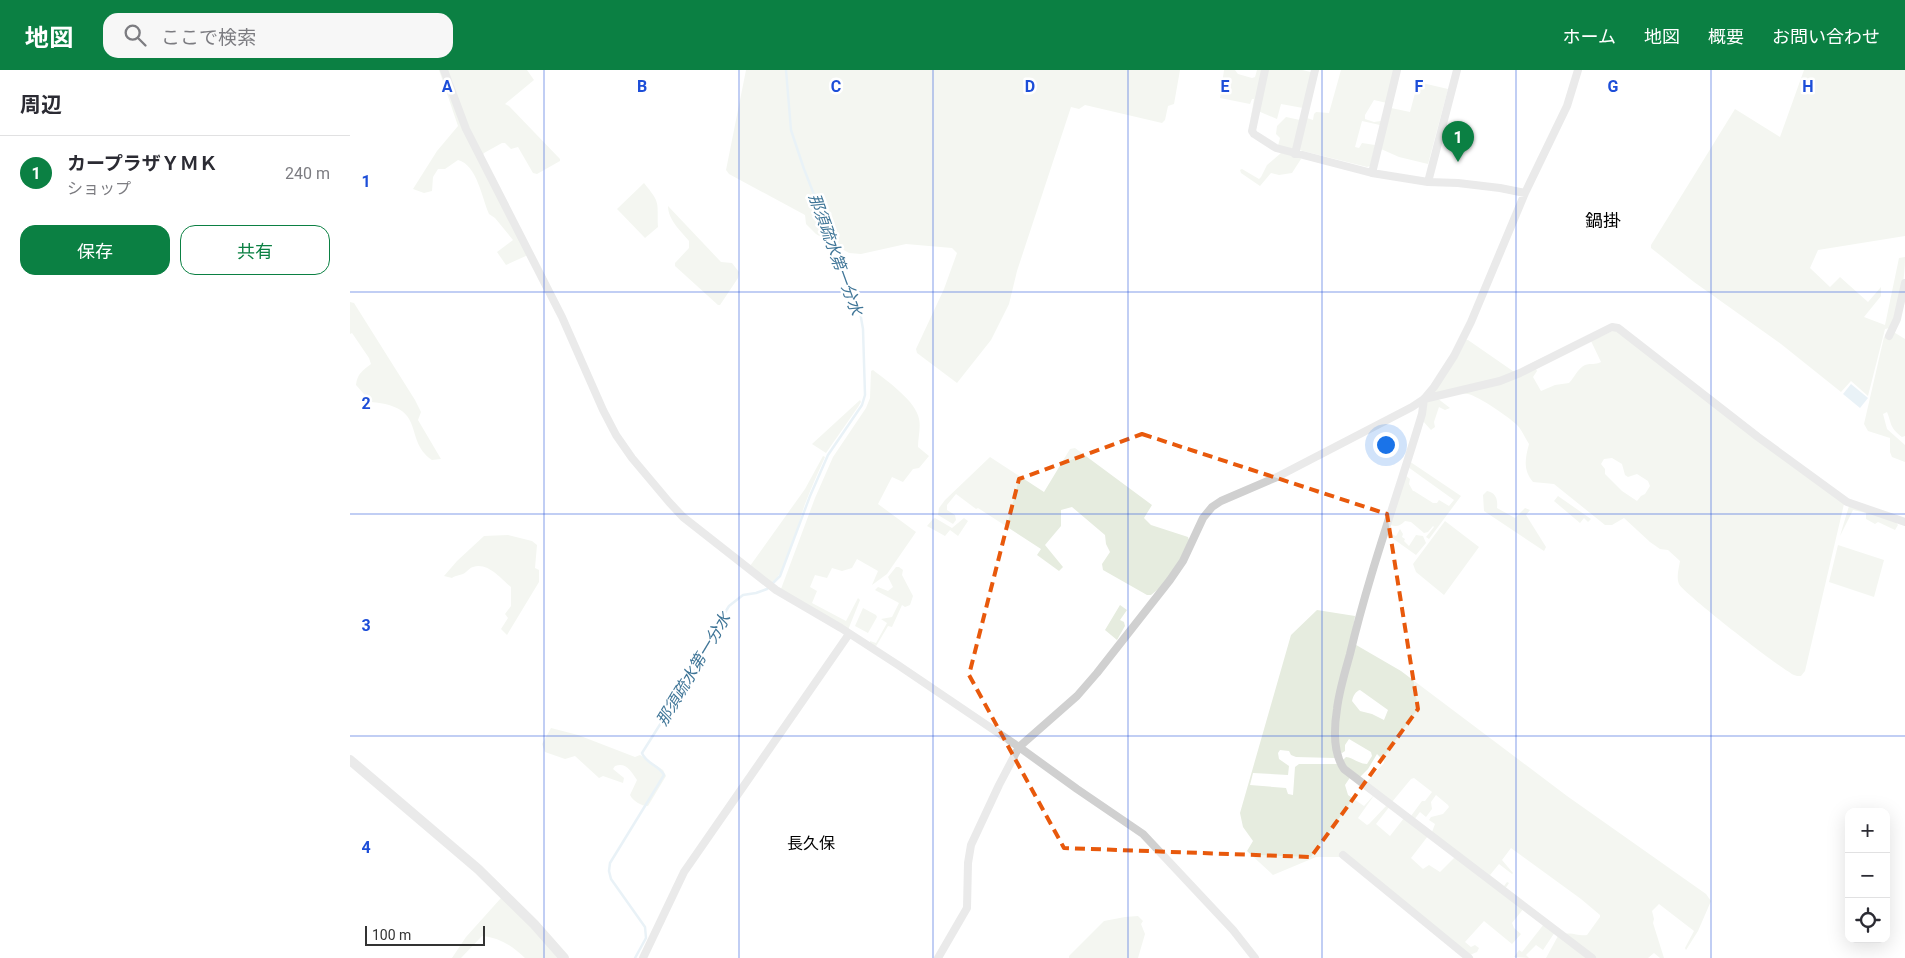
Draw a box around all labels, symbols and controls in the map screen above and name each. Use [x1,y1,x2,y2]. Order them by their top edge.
search box [103,13,453,58]
icon: search [121,21,149,49]
text: 地図 [25,24,73,52]
text: ここで検索 [161,26,256,49]
text: ホーム [1563,26,1616,47]
text: 地図 [1644,26,1680,47]
text: 概要 [1708,26,1744,47]
text: お問い合わせ [1772,26,1880,47]
text: A [442,77,453,96]
text: B [637,77,647,96]
text: C [831,77,841,96]
text: D [1025,77,1035,96]
text: E [1221,77,1230,96]
text: F [1415,77,1424,96]
text: G [1608,77,1619,96]
text: H [1802,77,1814,96]
text: 周辺 [20,93,62,117]
pin: 1 [1442,121,1474,162]
text: カープラザＹＭＫ [67,152,218,175]
text: 1 [31,164,41,183]
text: 240 m [285,164,330,183]
text: 1 [361,172,371,191]
text: ショップ [67,179,131,198]
water label: 那須疏水第一分水 [805,191,867,319]
district label: 鍋掛 [1585,210,1621,231]
button: 保存 [20,225,170,275]
button: 共有 [180,225,330,275]
text: 2 [361,394,371,413]
your location [1373,432,1399,458]
water label: 那須疏水第一分水 [652,608,736,729]
text: 3 [361,616,371,635]
map controls [1845,808,1890,943]
button: + [1845,808,1890,853]
district label: 長久保 [787,834,835,853]
text: 4 [361,838,371,857]
button: − [1845,853,1890,898]
button: locate [1845,898,1890,943]
scale bar [365,923,485,946]
text: 100 m [372,927,411,943]

